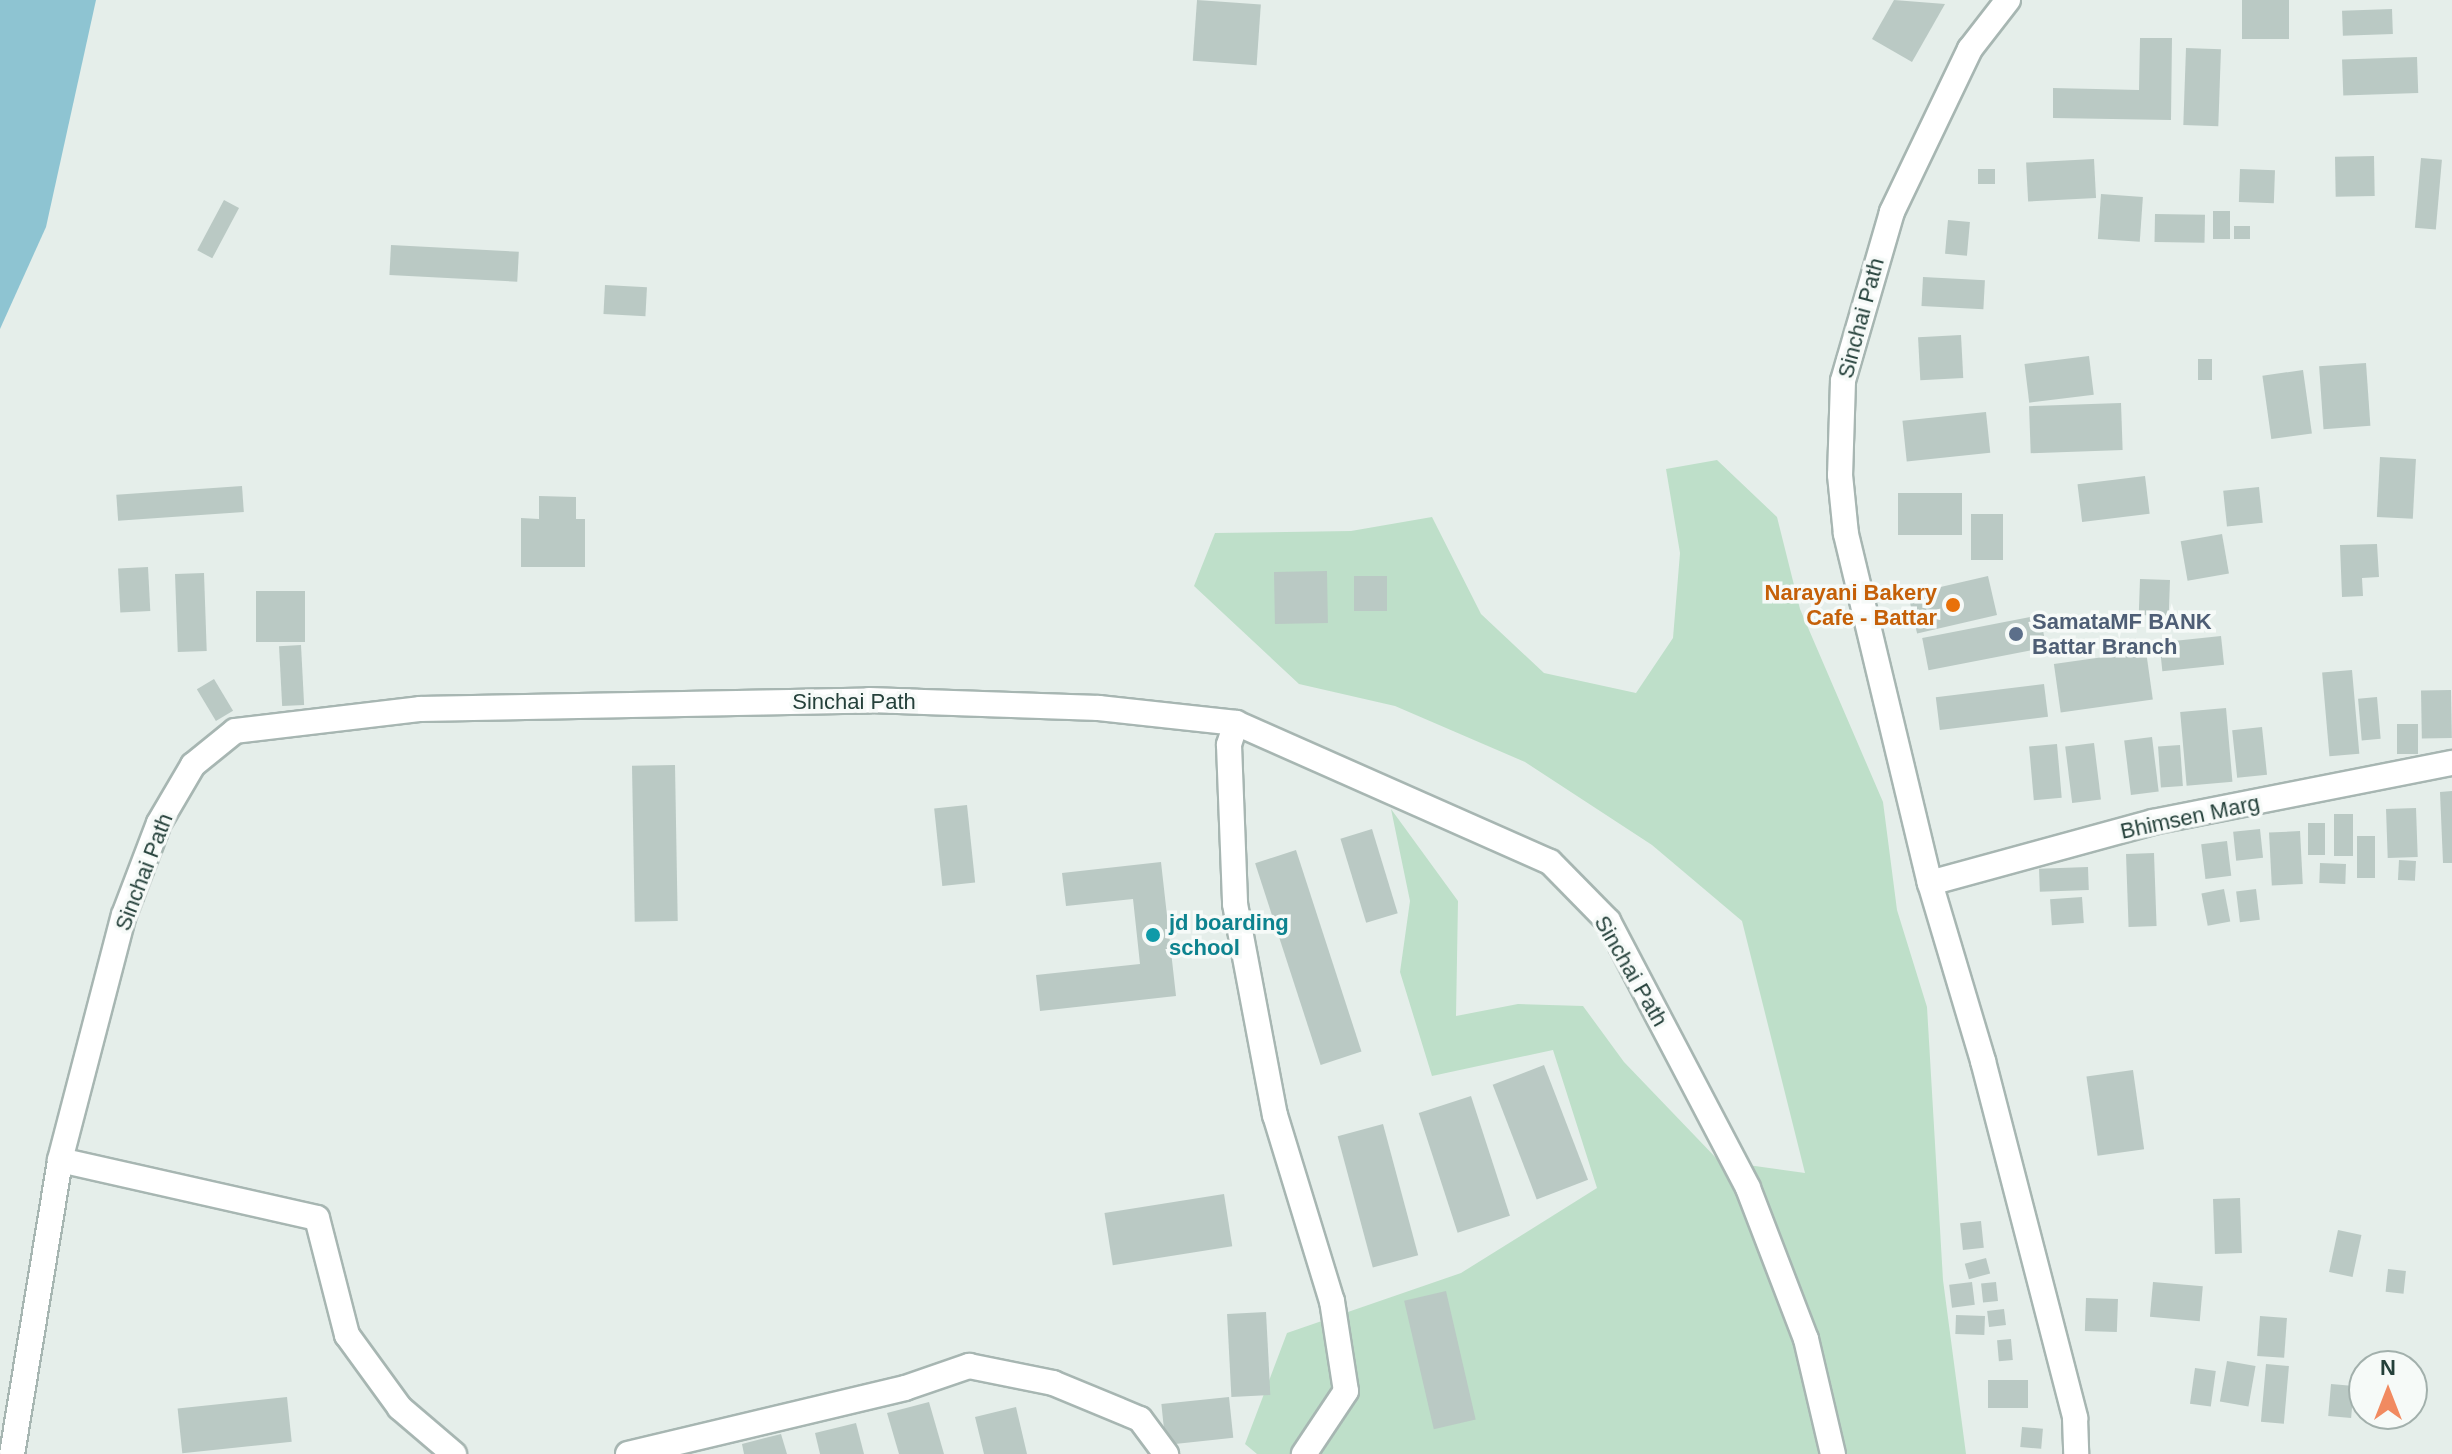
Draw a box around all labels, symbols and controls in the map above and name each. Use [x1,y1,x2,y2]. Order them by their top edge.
street label: Sinchai Path [1832,255,1890,381]
place label: Narayani Bakery Cafe - Battar [1765,579,1937,630]
marker: Narayani Bakery Cafe - Battar [1944,596,1962,614]
place label: SamataMF BANK Battar Branch [2032,608,2212,660]
marker: SamataMF BANK Battar Branch [2007,625,2025,643]
street label: Sinchai Path [792,689,916,715]
street label: Bhimsen Marg [2118,789,2262,845]
street label: Sinchai Path [110,810,178,934]
place label: jd boarding school [1169,909,1289,960]
street label: Sinchai Path [1589,911,1673,1031]
marker: jd boarding school [1144,926,1162,944]
north arrow [2348,1350,2428,1430]
text: N [2380,1355,2396,1380]

